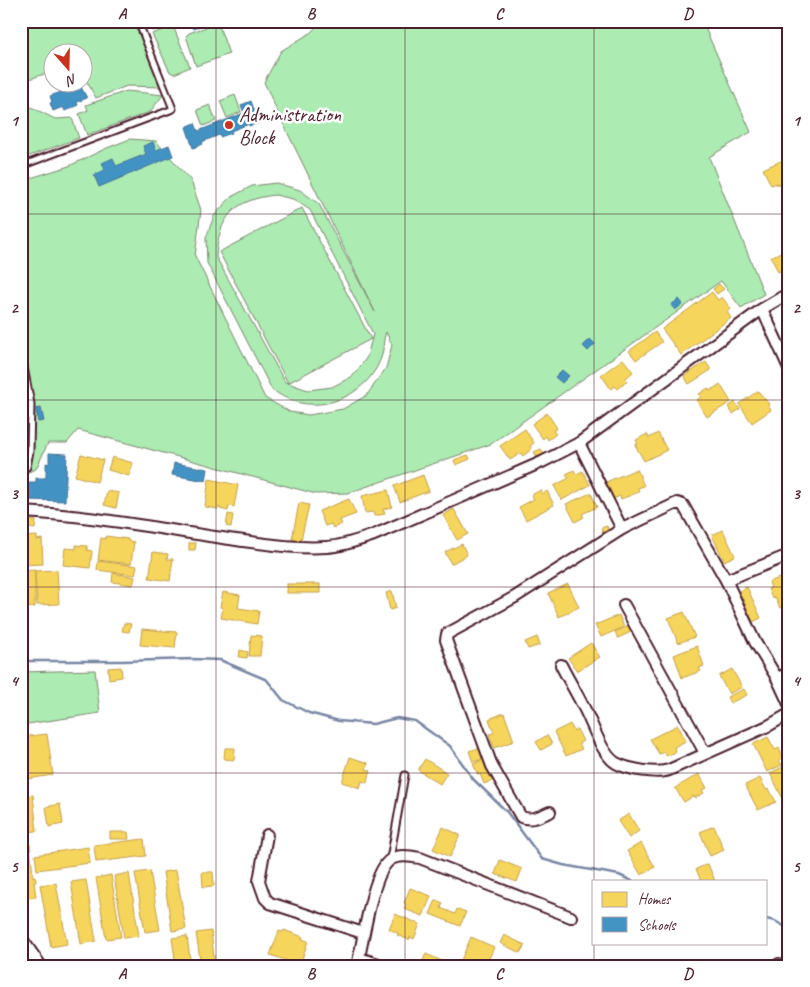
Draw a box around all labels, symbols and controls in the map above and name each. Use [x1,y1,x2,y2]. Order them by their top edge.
text: A [118,4,128,24]
text: B [307,4,317,24]
text: C [495,4,505,24]
text: D [683,4,694,24]
north arrow [42,42,92,92]
text: N [63,70,79,90]
place label: Administration Block [239,102,342,150]
text: 1 [10,111,19,131]
text: 1 [792,111,801,131]
marker: Administration Block [223,119,235,131]
text: 2 [10,298,19,318]
text: 2 [792,298,801,318]
text: 3 [10,484,19,504]
text: 3 [792,484,801,504]
text: 4 [10,671,19,691]
text: 4 [792,671,801,691]
text: 5 [11,857,20,877]
text: 5 [793,857,802,877]
legend [592,880,768,944]
text: Homes [638,890,672,909]
text: Schools [638,916,677,935]
text: A [118,964,128,984]
text: B [307,964,317,984]
text: C [495,964,505,984]
text: D [683,964,694,984]

